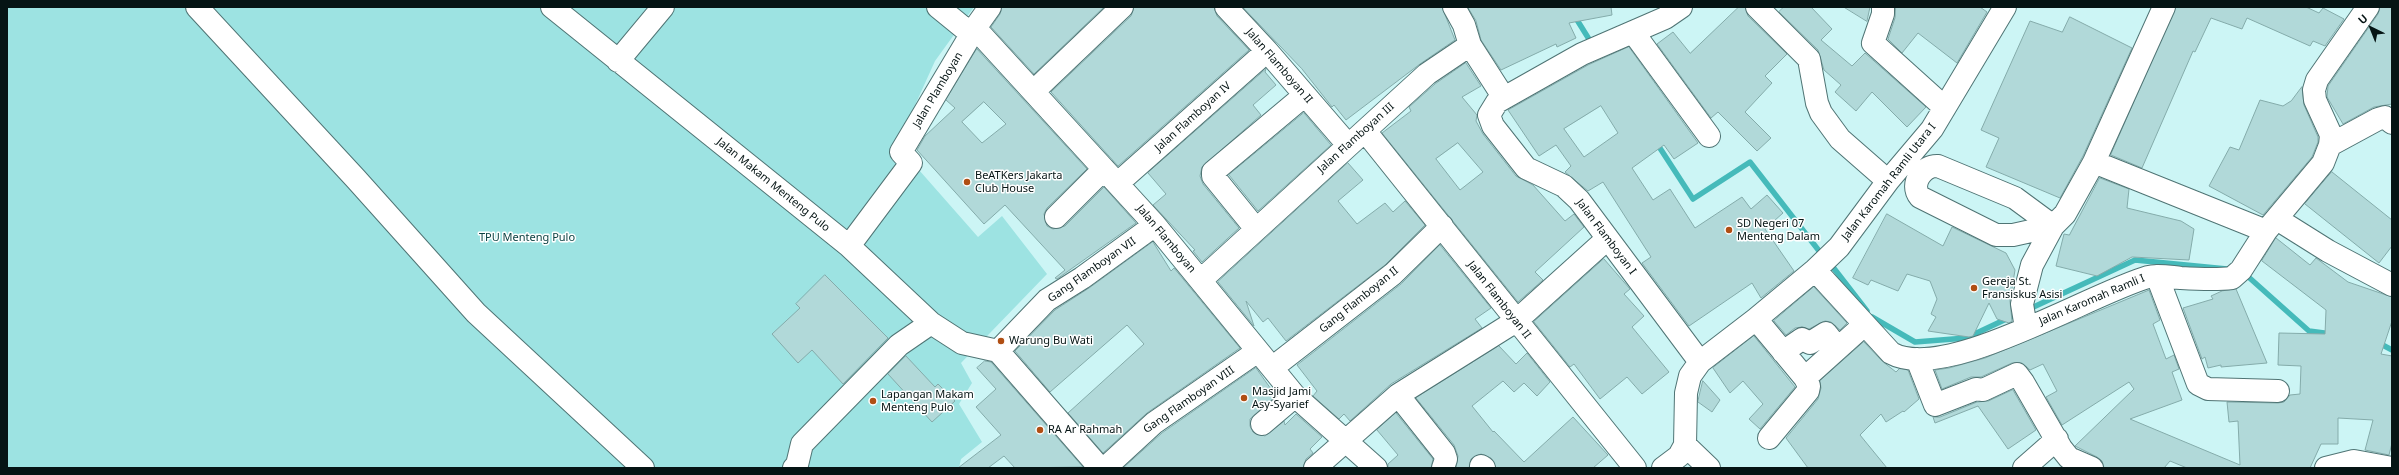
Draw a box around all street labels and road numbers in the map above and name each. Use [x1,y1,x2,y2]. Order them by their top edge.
street label: Jalan Flamboyan II [1243,26,1315,106]
street label: Jalan Plamboyan [910,50,966,130]
street label: Jalan Flamboyan IV [1152,79,1234,155]
street label: Jalan Flamboyan III [1315,100,1397,176]
street label: Jalan Karomah Ramli Utara I [1839,121,1939,243]
street label: Jalan Makam Menteng Pulo [714,135,832,235]
street label: Jalan Flamboyan I [1573,197,1639,277]
street label: Jalan Flamboyan [1134,202,1198,276]
street label: Gang Flamboyan VII [1045,235,1139,305]
street label: Jalan Flamboyan II [1465,259,1533,341]
street label: Gang Flamboyan II [1317,264,1401,336]
street label: Jalan Karomah Ramli I [2037,272,2147,328]
street label: Gang Flamboyan VIII [1141,364,1237,436]

